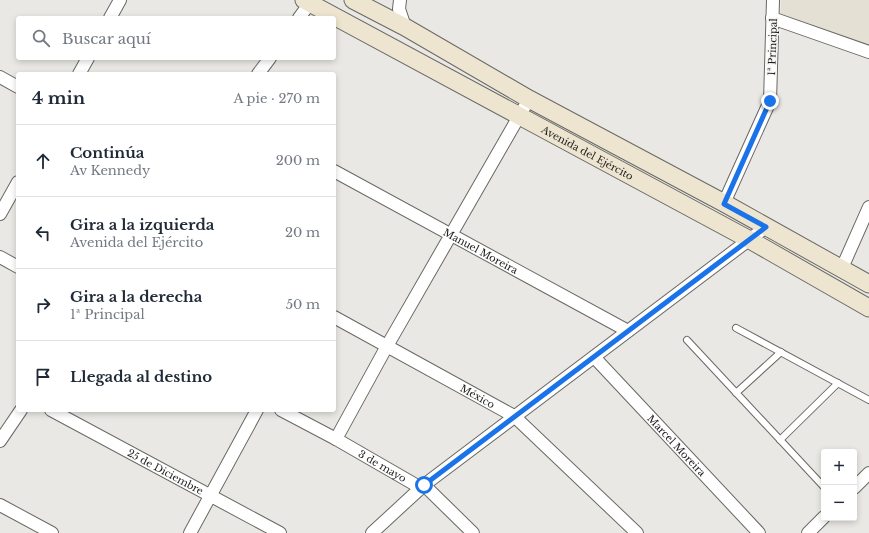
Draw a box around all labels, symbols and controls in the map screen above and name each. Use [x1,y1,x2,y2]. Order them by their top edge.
search box [16,16,336,60]
street label: 1ª Principal [765,18,780,76]
icon: search [30,27,52,49]
text: Buscar aquí [62,29,151,48]
text: 4 min [32,88,85,109]
text: A pie · 270 m [233,90,320,107]
route end [761,92,779,110]
street label: Avenida del Ejército [538,123,636,183]
text: Continúa [70,143,144,162]
icon: ahead [32,150,54,172]
text: 200 m [276,152,320,169]
text: Av Kennedy [70,162,150,179]
text: Gira a la izquierda [70,215,214,234]
icon: left [32,222,54,244]
text: 20 m [285,224,320,241]
street label: Manuel Moreira [441,226,521,277]
text: Avenida del Ejército [70,234,203,251]
text: Gira a la derecha [70,287,202,306]
icon: right [32,294,54,316]
text: 50 m [286,296,320,313]
text: 1ª Principal [70,306,145,323]
icon: arrive [32,366,54,388]
text: Llegada al destino [70,367,212,386]
street label: México [458,382,498,411]
street label: Marcel Moreira [644,412,709,479]
street label: 25 de Diciembre [125,446,206,498]
street label: 3 de mayo [356,447,409,485]
map controls [821,449,857,521]
button: + [821,449,857,485]
route start [415,476,433,494]
button: − [821,485,857,521]

